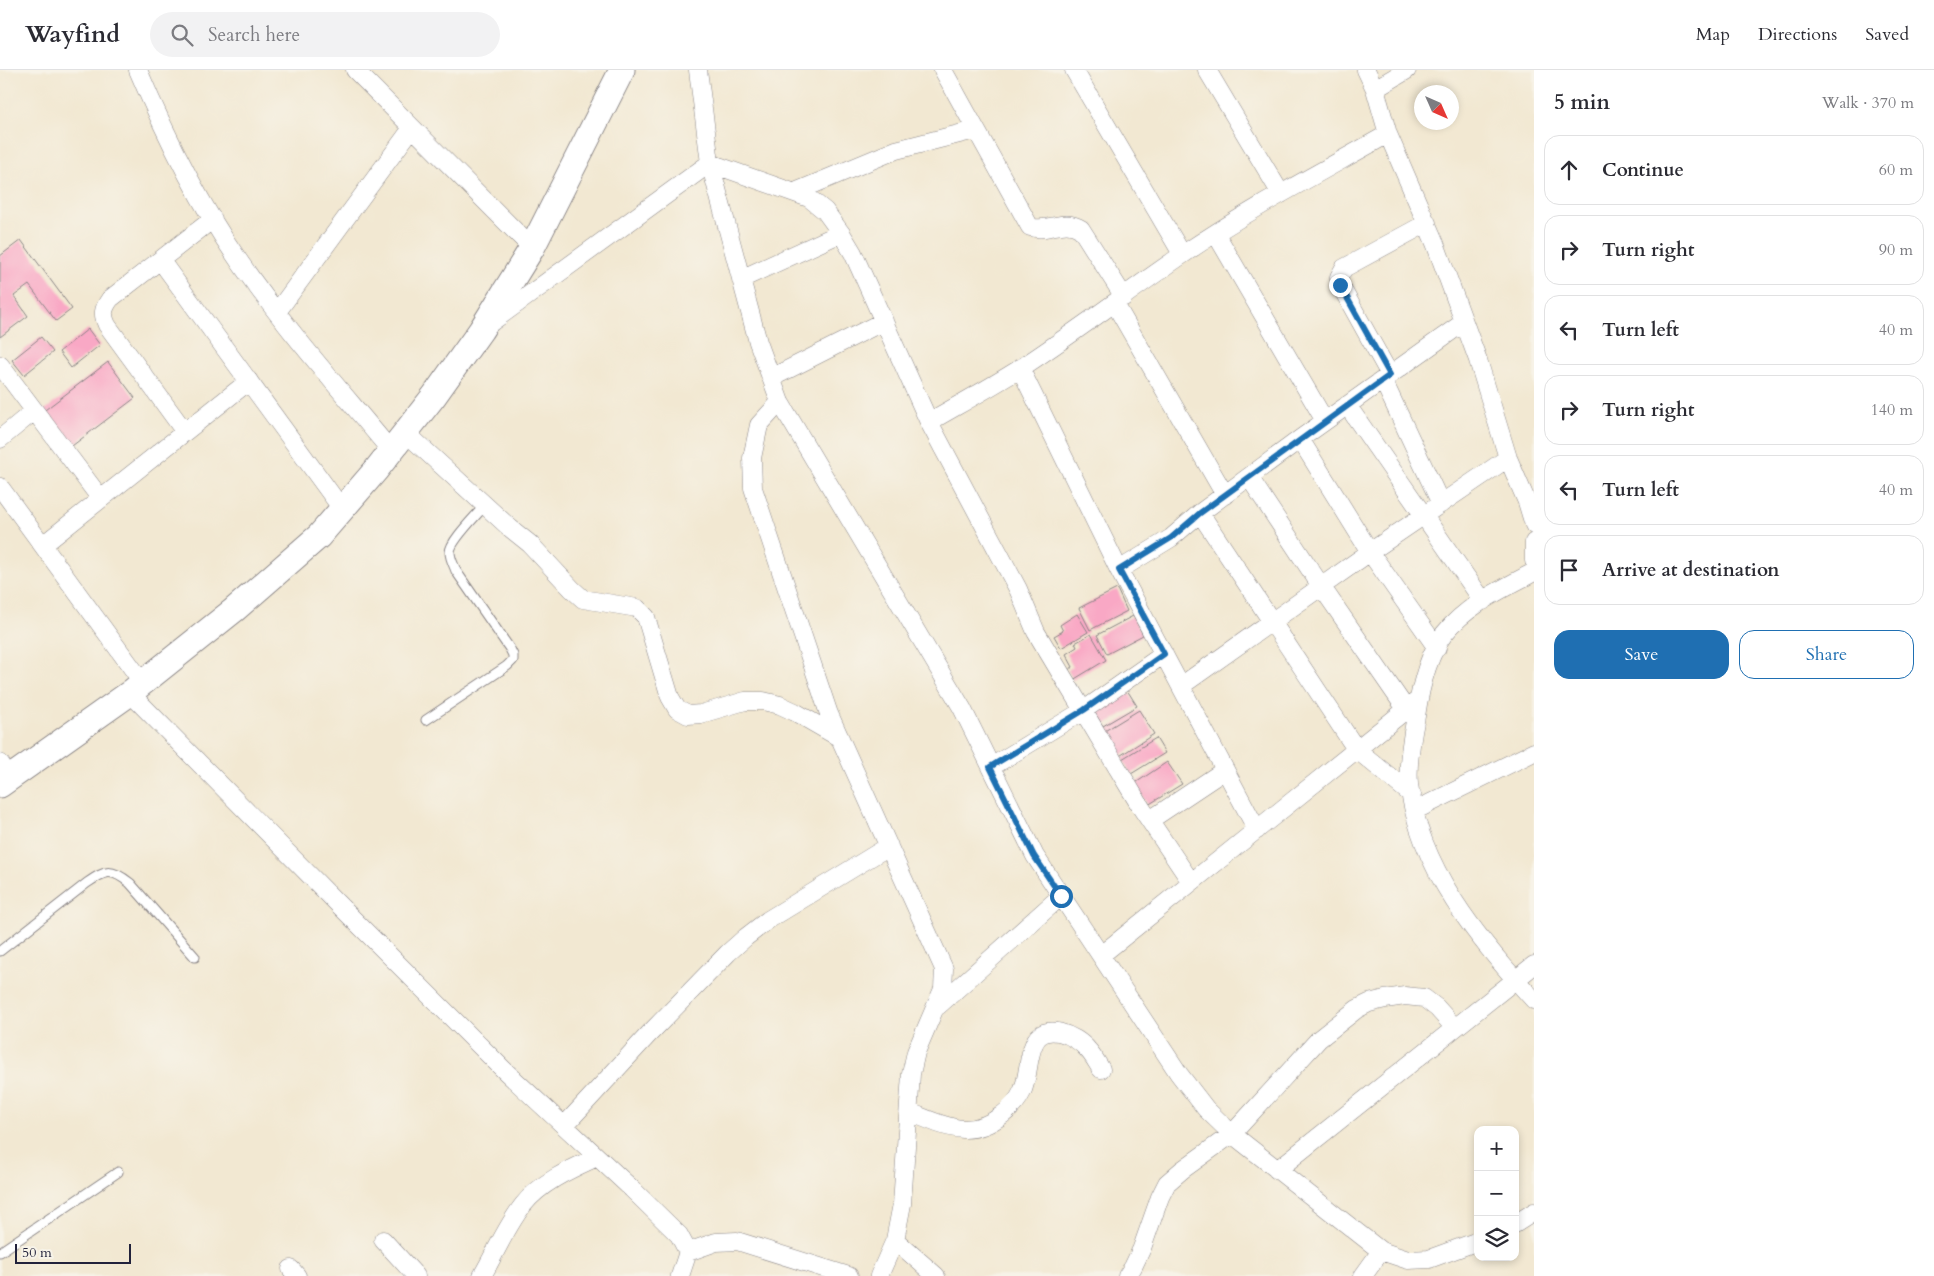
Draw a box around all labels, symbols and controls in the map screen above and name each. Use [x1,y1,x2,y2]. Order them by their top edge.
search box [150,12,500,57]
text: Wayfind [25,18,120,51]
icon: search [168,21,196,49]
text: Search here [208,22,300,48]
text: Map [1696,22,1730,47]
text: Directions [1758,22,1837,47]
text: Saved [1865,22,1909,47]
north arrow [1414,85,1459,130]
text: 5 min [1554,88,1610,117]
text: Walk · 370 m [1822,92,1914,114]
icon: ahead [1555,156,1583,184]
text: Continue [1602,157,1684,183]
text: 60 m [1879,159,1913,181]
icon: right [1555,236,1583,264]
text: Turn right [1602,237,1694,263]
text: 90 m [1879,239,1913,261]
route end [1329,274,1352,297]
icon: left [1555,316,1583,344]
text: Turn left [1602,317,1679,343]
text: 40 m [1879,319,1913,341]
icon: right [1555,396,1583,424]
text: Turn right [1602,397,1694,423]
text: 140 m [1871,399,1913,421]
icon: left [1555,476,1583,504]
text: Turn left [1602,477,1679,503]
text: 40 m [1879,479,1913,501]
icon: arrive [1555,556,1583,584]
text: Arrive at destination [1602,557,1779,583]
button: Save [1554,630,1729,679]
button: Share [1739,630,1914,679]
route start [1050,885,1073,908]
map controls [1474,1126,1519,1261]
button: + [1474,1126,1519,1171]
button: − [1474,1171,1519,1216]
button: layers [1474,1216,1519,1261]
scale bar [15,1241,131,1264]
text: 50 m [22,1243,52,1262]

